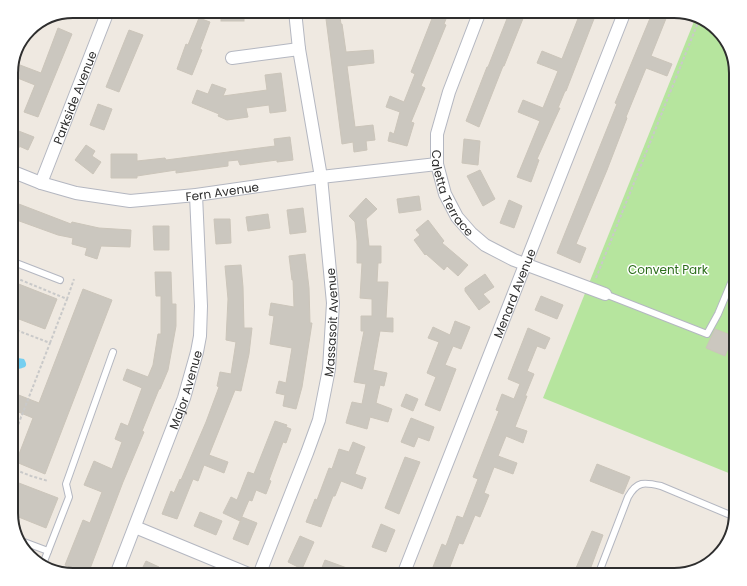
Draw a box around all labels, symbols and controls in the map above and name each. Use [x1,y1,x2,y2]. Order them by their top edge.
street label: Parkside Avenue [49,48,100,146]
street label: Caletta Terrace [429,150,478,239]
street label: Fern Avenue [185,178,260,204]
street label: Menard Avenue [489,246,539,340]
park label: Convent Park [628,261,709,278]
street label: Massasoit Avenue [319,267,342,378]
street label: Major Avenue [164,348,206,431]

